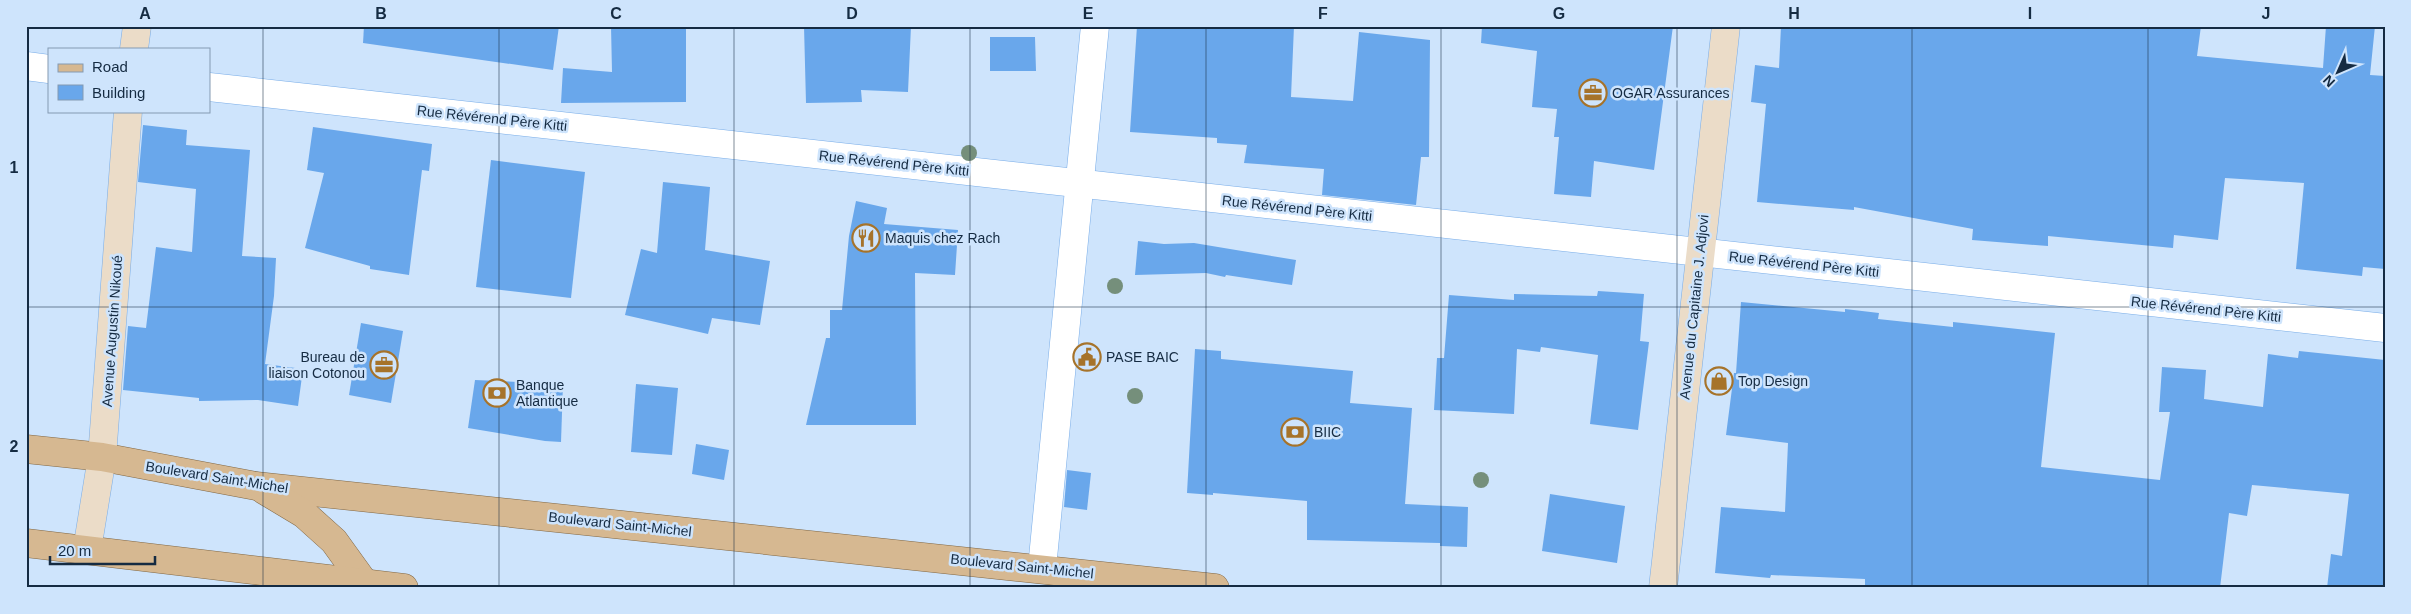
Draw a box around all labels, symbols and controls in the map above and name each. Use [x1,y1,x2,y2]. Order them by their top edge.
text: A [139,5,151,22]
text: B [375,5,387,22]
text: C [610,5,622,22]
text: D [846,5,858,22]
text: E [1083,5,1094,22]
text: F [1318,5,1328,22]
text: G [1553,5,1565,22]
text: H [1788,5,1800,22]
text: I [2028,5,2032,22]
text: J [2262,5,2270,22]
legend [48,48,210,112]
north arrow [2314,48,2364,98]
text: Road [92,58,128,75]
text: N [2320,72,2338,90]
office icon: OGAR Assurances [1578,78,1608,108]
text: Building [92,84,145,101]
place label: OGAR Assurances [1612,85,1730,101]
street label: Rue Révérend Père Kitti [416,102,568,134]
street label: Rue Révérend Père Kitti [818,147,970,179]
text: 1 [10,159,19,176]
street label: Rue Révérend Père Kitti [1221,192,1373,224]
street label: Avenue du Capitaine J. Adjovi [1676,214,1712,400]
restaurant icon: Maquis chez Rach [851,223,881,253]
place label: Maquis chez Rach [885,230,1000,246]
street label: Rue Révérend Père Kitti [1728,248,1880,280]
street label: Avenue Augustin Nikoué [99,254,125,408]
street label: Rue Révérend Père Kitti [2130,293,2282,325]
public building icon: PASE BAIC [1072,342,1102,372]
place label: Bureau de liaison Cotonou [268,349,365,381]
place label: PASE BAIC [1106,349,1179,365]
office icon: Bureau de liaison Cotonou [369,350,399,380]
shop icon: Top Design [1704,366,1734,396]
place label: Top Design [1738,373,1808,389]
place label: Banque Atlantique [516,377,578,409]
bank icon: Banque Atlantique [482,378,512,408]
bank icon: BIIC [1280,417,1310,447]
place label: BIIC [1314,424,1341,440]
text: 2 [10,438,19,455]
street label: Boulevard Saint-Michel [145,458,289,496]
street label: Boulevard Saint-Michel [548,509,692,539]
scale bar [50,534,155,566]
text: 20 m [58,542,91,559]
street label: Boulevard Saint-Michel [950,551,1094,581]

